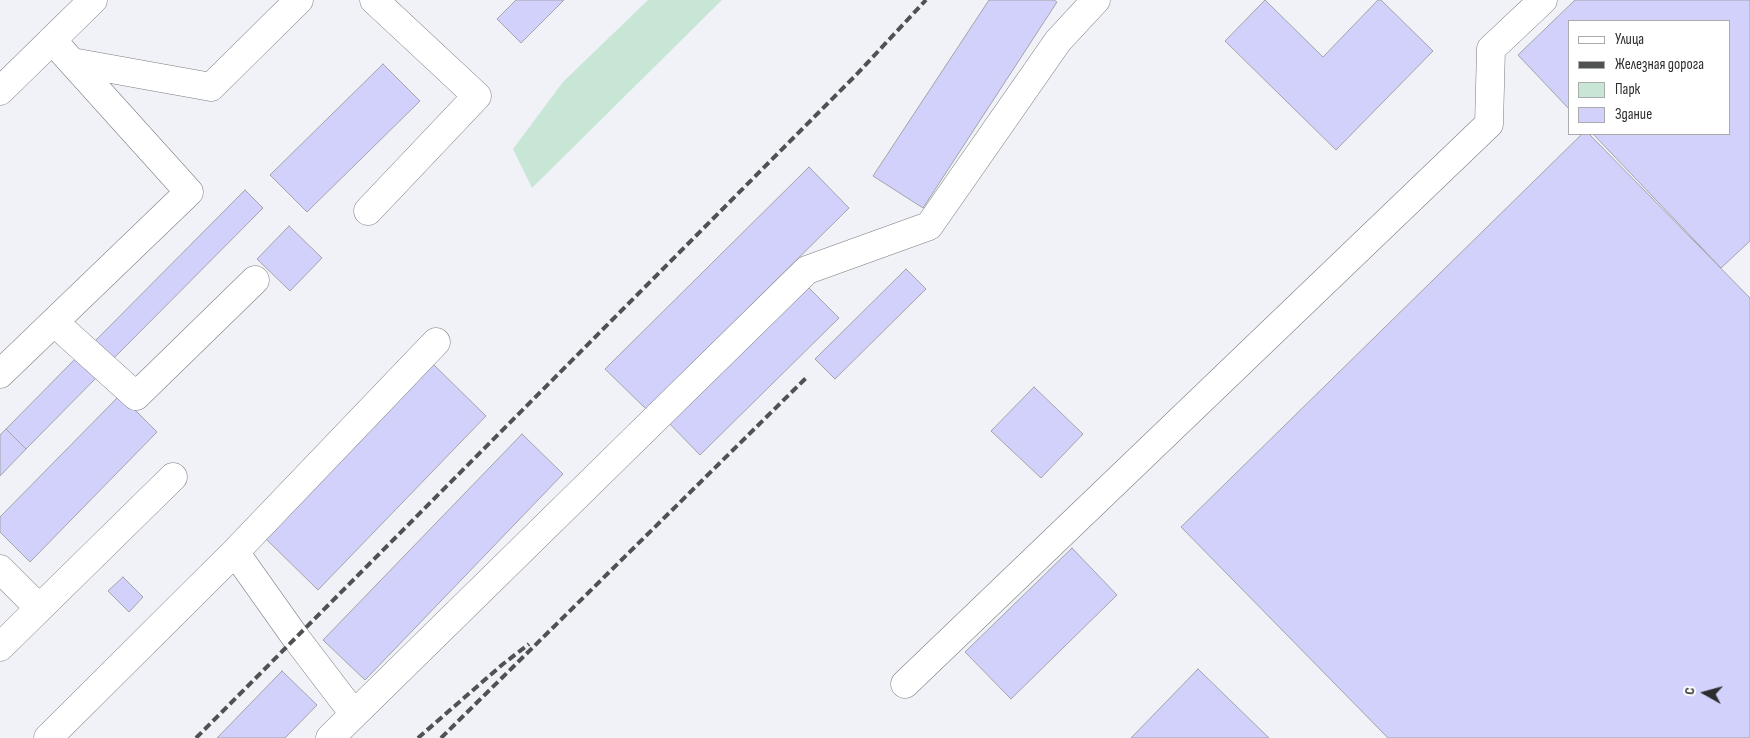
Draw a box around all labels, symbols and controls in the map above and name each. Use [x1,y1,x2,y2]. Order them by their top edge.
legend [1568,20,1730,135]
text: Улица [1615,30,1644,49]
text: Железная дорога [1615,55,1704,74]
text: Парк [1615,80,1640,99]
text: Здание [1615,105,1652,124]
north arrow [1680,668,1730,718]
text: С [1681,687,1698,696]

